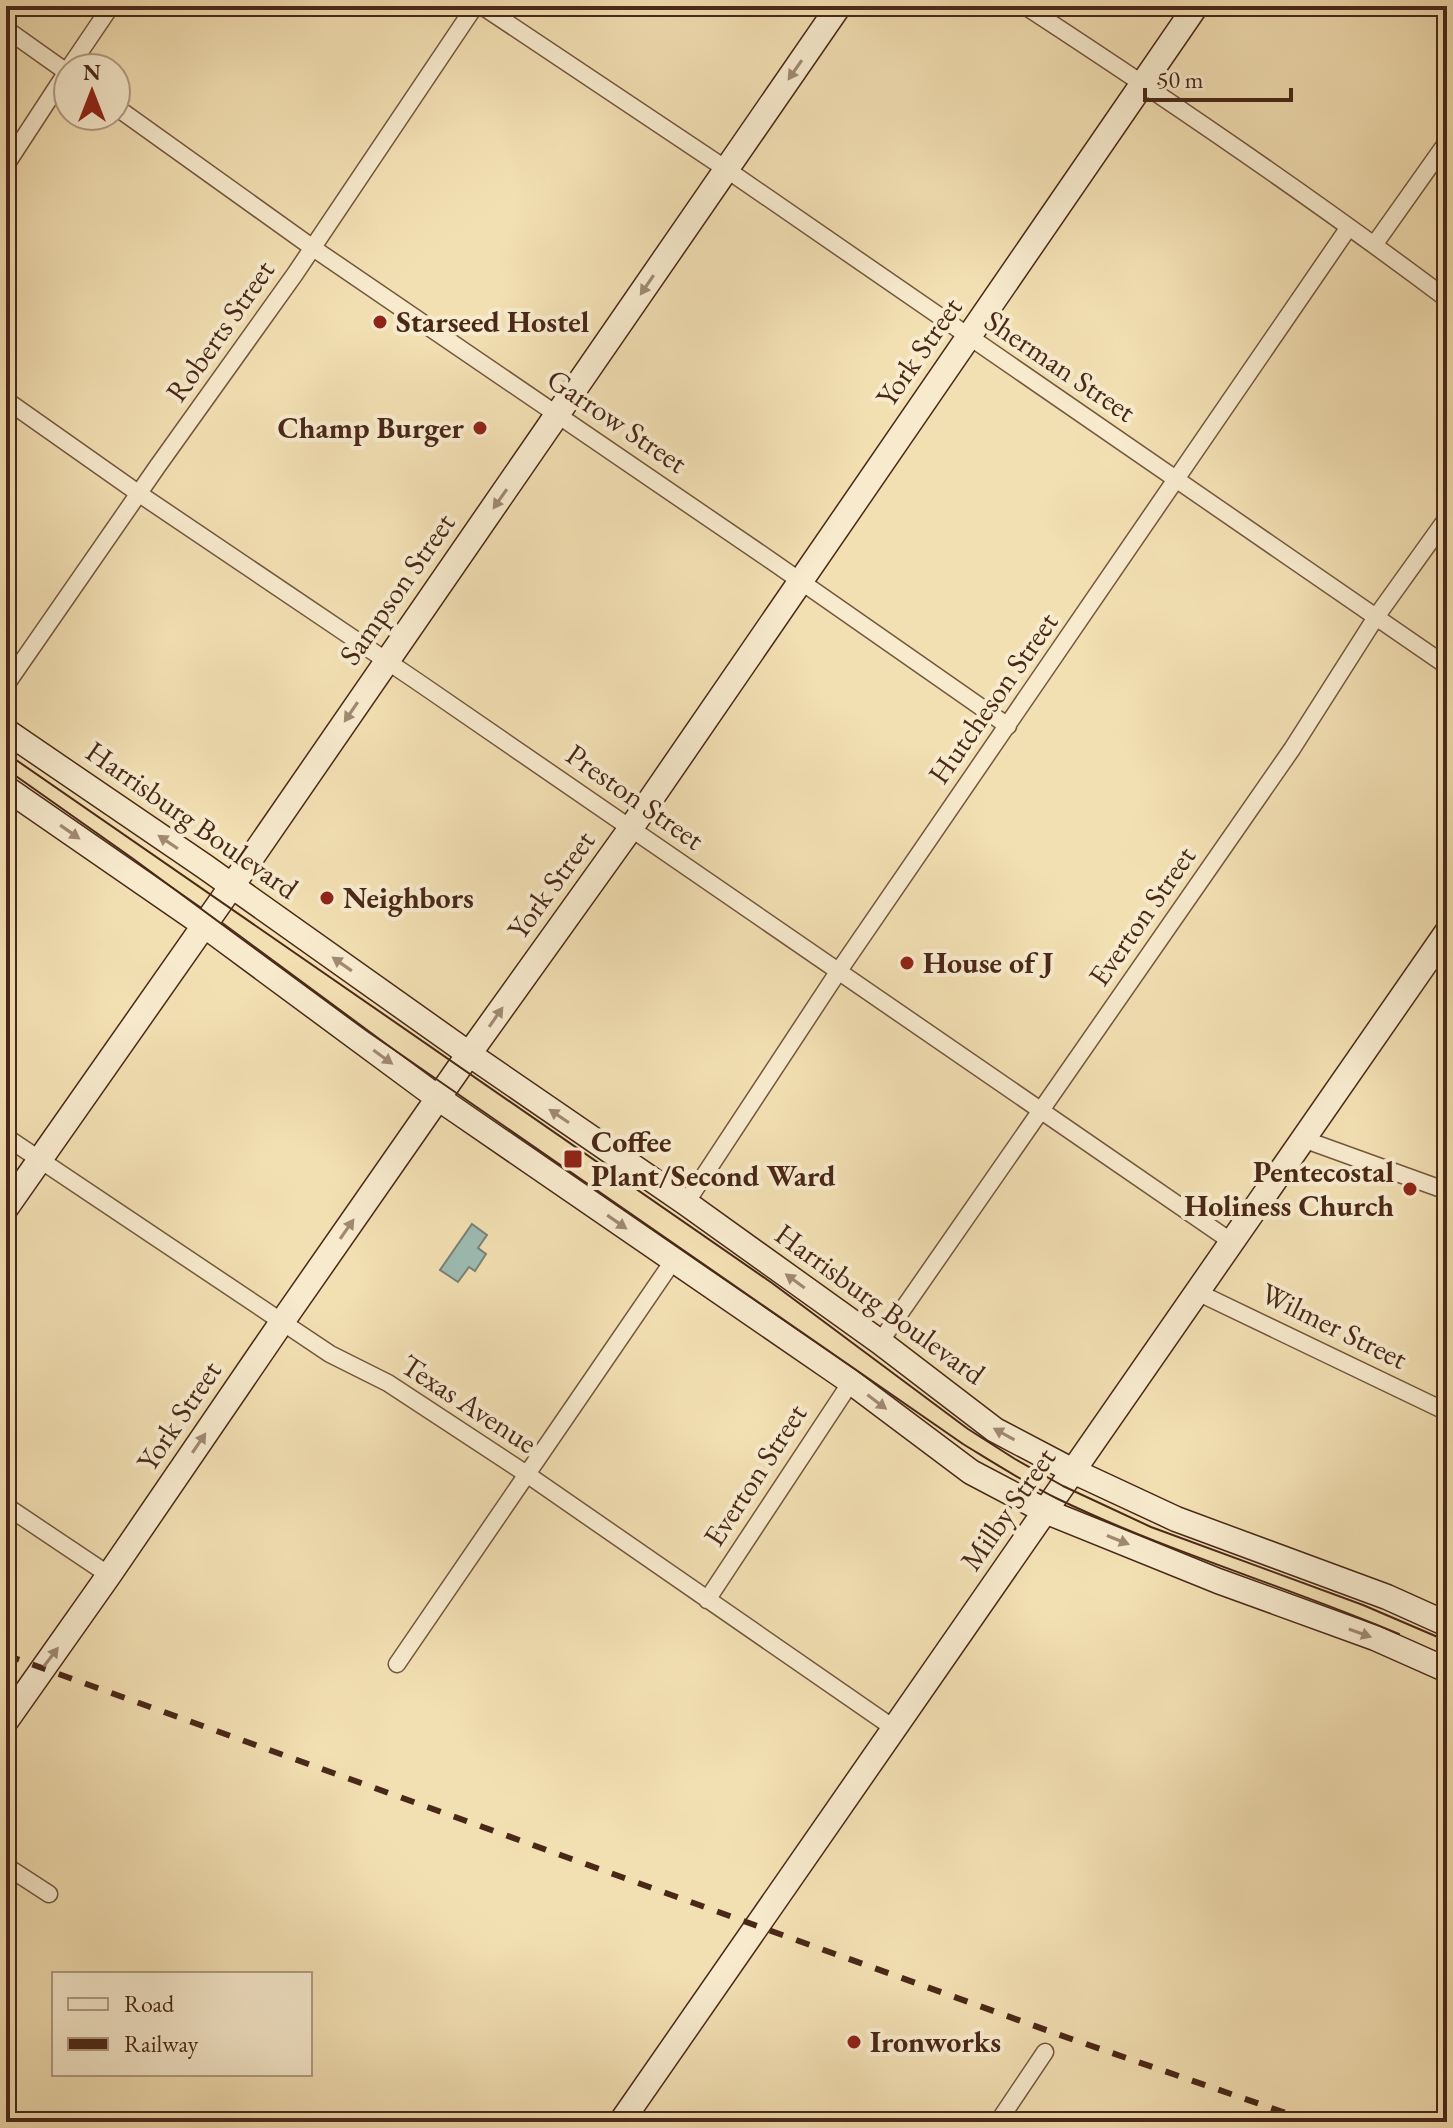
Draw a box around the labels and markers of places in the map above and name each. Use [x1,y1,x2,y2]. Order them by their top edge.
place label: Starseed Hostel [396,302,590,341]
marker: Starseed Hostel [371,313,389,331]
place label: Champ Burger [278,408,465,447]
marker: Champ Burger [471,419,489,437]
place label: Neighbors [343,878,474,917]
marker: Neighbors [318,889,336,907]
place label: House of J [923,943,1053,982]
marker: House of J [898,954,916,972]
place label: Coffee Plant/Second Ward [591,1122,836,1195]
marker: Coffee Plant/Second Ward [562,1148,584,1170]
place label: Pentecostal Holiness Church [1184,1152,1394,1225]
marker: Pentecostal Holiness Church [1401,1180,1419,1198]
place label: Ironworks [870,2022,1001,2061]
marker: Ironworks [845,2033,863,2051]

